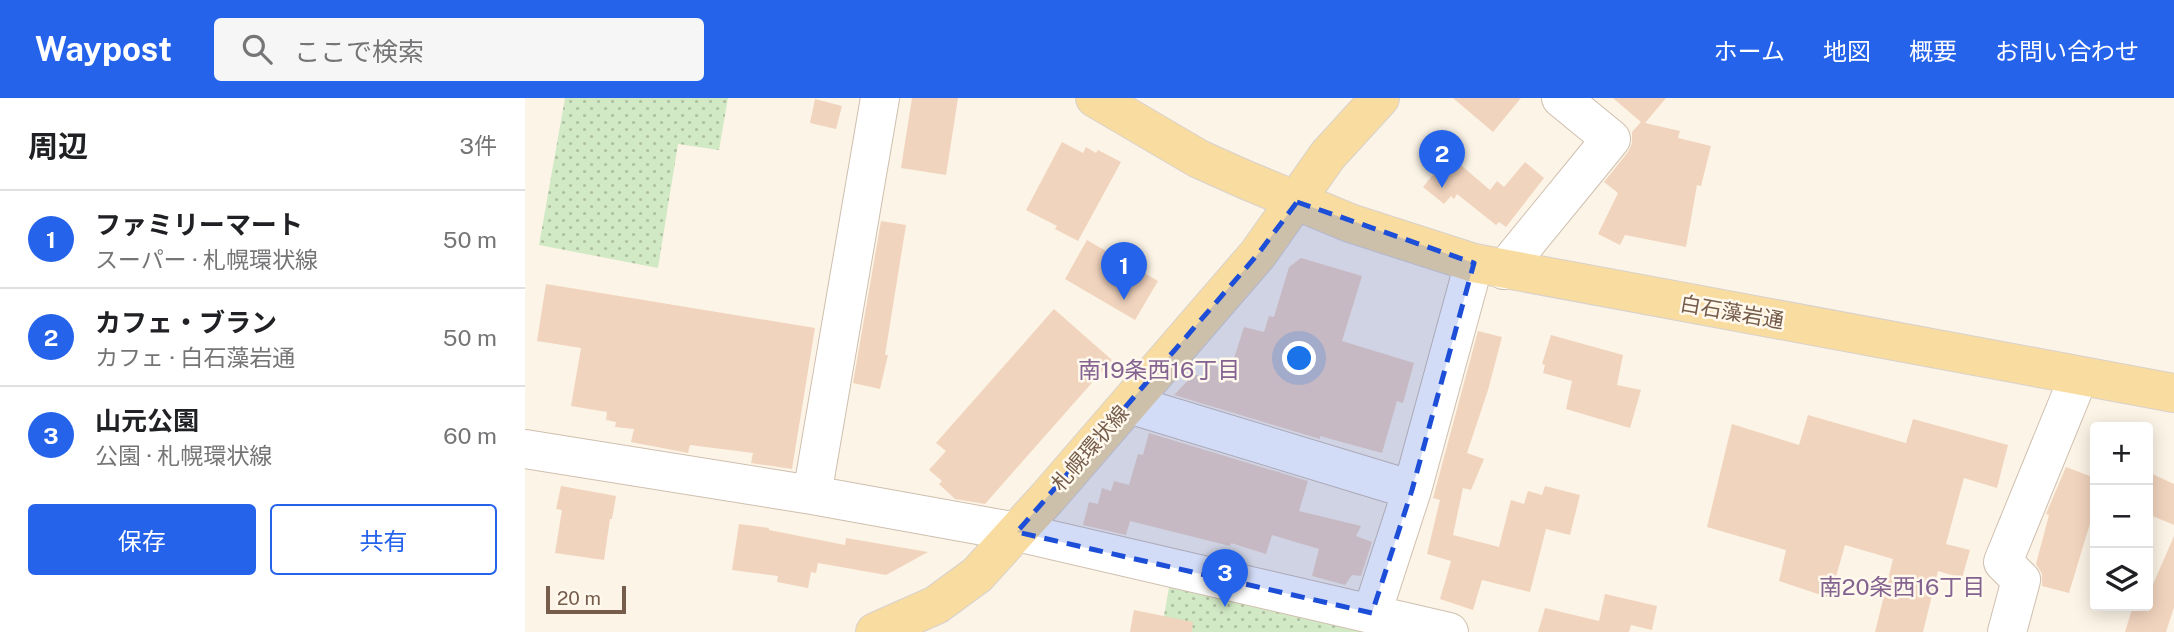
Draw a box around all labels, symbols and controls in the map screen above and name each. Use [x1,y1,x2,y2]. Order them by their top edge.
search box [214,18,704,81]
text: Waypost [35,30,172,68]
icon: search [238,30,276,68]
text: ここで検索 [294,36,424,67]
text: ホーム [1714,37,1785,65]
text: 地図 [1823,37,1871,65]
text: 概要 [1909,37,1957,65]
text: お問い合わせ [1995,37,2139,65]
text: 周辺 [28,128,88,164]
pin: 2 [1419,130,1465,188]
text: 3件 [460,132,497,159]
text: ファミリーマート [95,209,303,240]
text: 1 [46,226,56,253]
text: 50 m [443,226,497,253]
pin: 1 [1101,242,1147,300]
text: スーパー · 札幌環状線 [95,246,318,273]
street label: 白石藻岩通 [1678,291,1786,333]
text: カフェ・ブラン [95,307,277,338]
text: 2 [44,324,58,351]
text: 50 m [443,324,497,351]
your location [1282,341,1316,375]
text: カフェ · 白石藻岩通 [95,344,295,371]
district label: 南19条西16丁目 [1078,356,1240,383]
street label: 札幌環状線 [1046,400,1134,496]
text: 山元公園 [95,405,199,436]
text: 3 [43,422,59,449]
text: 60 m [443,422,497,449]
map controls [2090,422,2153,611]
button: + [2090,422,2153,485]
text: 公園 · 札幌環状線 [95,442,272,469]
button: − [2090,485,2153,548]
button: 保存 [28,504,256,575]
button: 共有 [270,504,497,575]
button: layers [2090,548,2153,611]
pin: 3 [1202,549,1248,607]
district label: 南20条西16丁目 [1819,573,1985,600]
scale bar [546,583,627,615]
text: 20 m [557,587,601,609]

